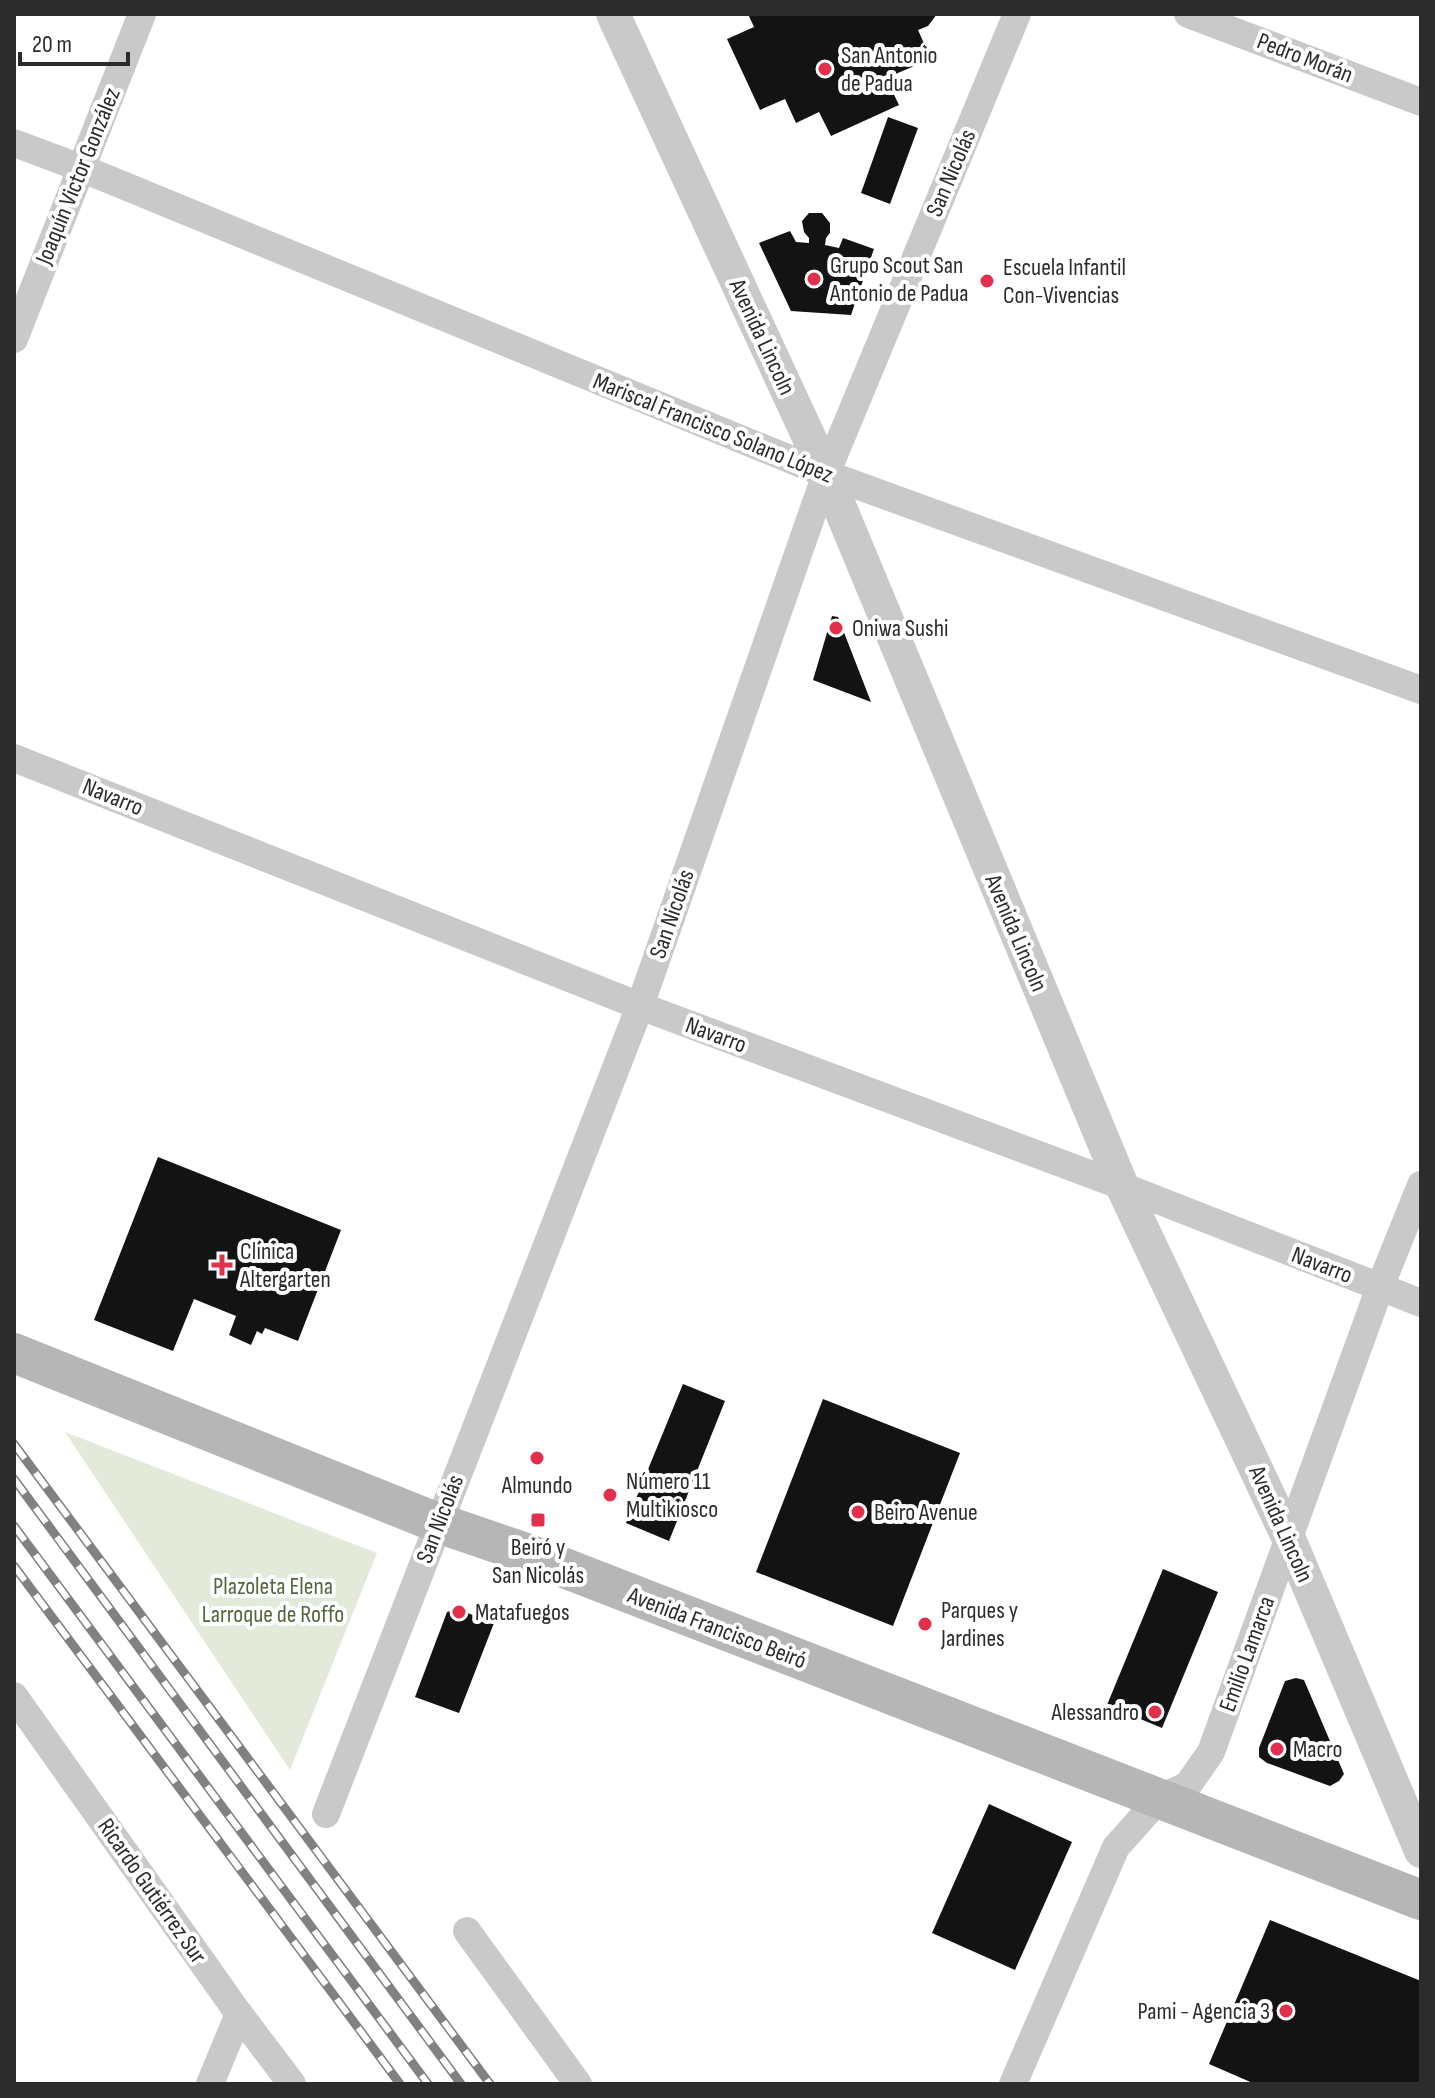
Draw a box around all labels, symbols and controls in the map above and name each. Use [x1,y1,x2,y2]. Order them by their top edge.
scale bar [20,16,128,66]
street label: Pedro Morán [1253,26,1357,90]
text: 20 m [32,30,72,59]
place label: San Antonio de Padua [841,41,938,98]
marker: San Antonio de Padua [816,60,834,78]
street label: Joaquín Victor González [29,83,127,270]
street label: San Nicolás [920,125,982,221]
place label: Grupo Scout San Antonio de Padua [829,251,969,308]
place label: Escuela Infantil Con-Vivencias [1003,253,1126,310]
marker: Grupo Scout San Antonio de Padua [805,270,823,288]
marker: Escuela Infantil Con-Vivencias [978,272,996,290]
street label: Avenida Lincoln [722,274,801,399]
street label: Mariscal Francisco Solano López [589,367,837,490]
place label: Oniwa Sushi [852,614,948,643]
marker: Oniwa Sushi [827,619,845,637]
street label: Navarro [78,772,148,822]
street label: San Nicolás [643,866,701,962]
street label: Avenida Lincoln [978,869,1054,996]
street label: Navarro [682,1011,750,1059]
place label: Clinica Altergarten [239,1237,331,1294]
street label: Navarro [1287,1240,1357,1290]
marker: Clinica Altergarten [211,1254,233,1276]
marker: Almundo [528,1449,546,1467]
street label: Avenida Lincoln [1242,1460,1320,1587]
place label: Número 11 Multikiosco [626,1467,718,1524]
street label: San Nicolás [410,1471,470,1567]
place label: Almundo [501,1471,572,1500]
marker: Número 11 Multikiosco [601,1486,619,1504]
place label: Beiro Avenue [874,1498,978,1527]
marker: Beiro Avenue [849,1503,867,1521]
marker: Beiró y San Nicolás [529,1511,547,1529]
place label: Beiró y San Nicolás [492,1533,584,1590]
park label: Plazoleta Elena Larroque de Roffo [202,1572,344,1629]
street label: Avenida Francisco Beiró [623,1580,810,1675]
street label: Emilio Lamarca [1213,1592,1281,1716]
place label: Parques y Jardines [940,1596,1018,1653]
place label: Matafuegos [475,1598,570,1627]
marker: Matafuegos [450,1603,468,1621]
marker: Parques y Jardines [916,1615,934,1633]
place label: Alessandro [1050,1698,1139,1727]
marker: Alessandro [1146,1703,1164,1721]
place label: Macro [1293,1735,1342,1764]
marker: Macro [1268,1740,1286,1758]
street label: Ricardo Gutiérrez Sur [91,1813,213,1969]
place label: Pami - Agencia 3 [1137,1997,1270,2026]
marker: Pami - Agencia 3 [1277,2002,1295,2020]

